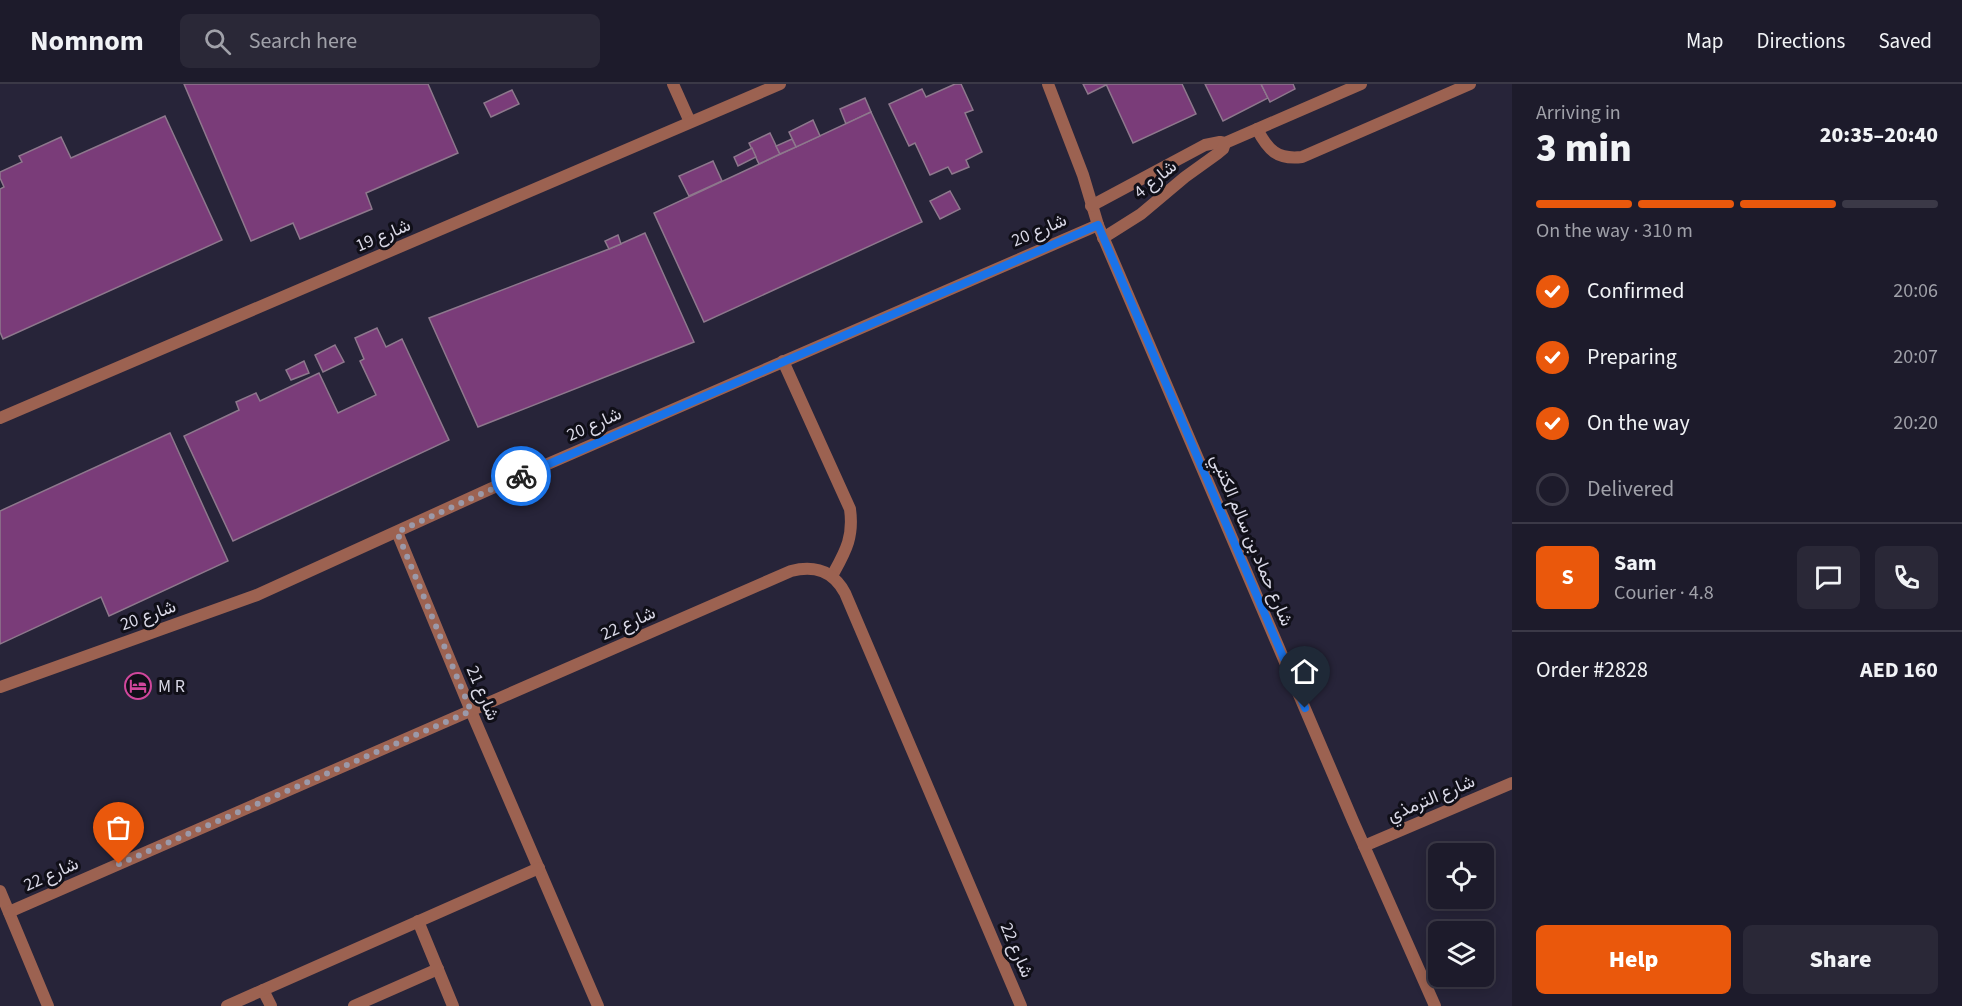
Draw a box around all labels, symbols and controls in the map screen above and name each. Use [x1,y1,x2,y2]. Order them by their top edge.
search box [180,14,600,68]
text: Nomnom [30,21,144,61]
icon: search [201,25,234,58]
text: Search here [249,25,357,57]
text: Map [1686,26,1724,56]
text: Directions [1757,26,1845,56]
text: Saved [1878,26,1932,56]
text: Arriving in [1536,99,1621,127]
text: 20:35–20:40 [1820,119,1938,151]
text: 3 min [1536,121,1632,177]
street label: شارع 4 [1128,154,1182,204]
street label: شارع 20 [1008,208,1071,253]
street label: شارع 19 [352,213,415,258]
text: On the way · 310 m [1536,217,1693,245]
icon: check [1536,275,1569,308]
text: Confirmed [1587,275,1684,307]
text: 20:06 [1893,277,1938,305]
icon: check [1536,341,1569,374]
text: Preparing [1587,341,1677,373]
text: 20:07 [1893,343,1938,371]
street label: شارع 20 [563,401,626,448]
icon: check [1536,407,1569,440]
text: On the way [1587,407,1690,439]
text: 20:20 [1893,409,1938,437]
courier [491,446,551,506]
street label: شارع حماد بن سالم الكتبي [1202,450,1299,631]
icon: bike [505,460,538,493]
text: Delivered [1587,473,1674,505]
button: chat [1797,546,1860,609]
button: phone [1875,546,1938,609]
text: Sam [1614,547,1657,579]
text: S [1561,561,1574,593]
text: Courier · 4.8 [1614,579,1714,607]
street label: شارع 20 [117,594,180,637]
street label: شارع 22 [597,600,660,647]
pin [1279,646,1330,708]
text: Order #2828 [1536,654,1648,686]
text: AED 160 [1860,654,1938,686]
icon: home [1288,655,1321,688]
street label: شارع 21 [460,662,505,725]
hotel icon: M R [123,671,153,701]
place label: M R [158,674,185,699]
street label: شارع الترمذي [1383,769,1480,830]
pin [93,802,144,864]
icon: bag [102,811,135,844]
map controls [1428,843,1494,987]
button: locate [1428,843,1494,909]
street label: شارع 22 [20,851,83,898]
street label: شارع 22 [994,919,1039,982]
button: layers [1428,921,1494,987]
button: Help [1536,925,1731,994]
button: Share [1743,925,1938,994]

